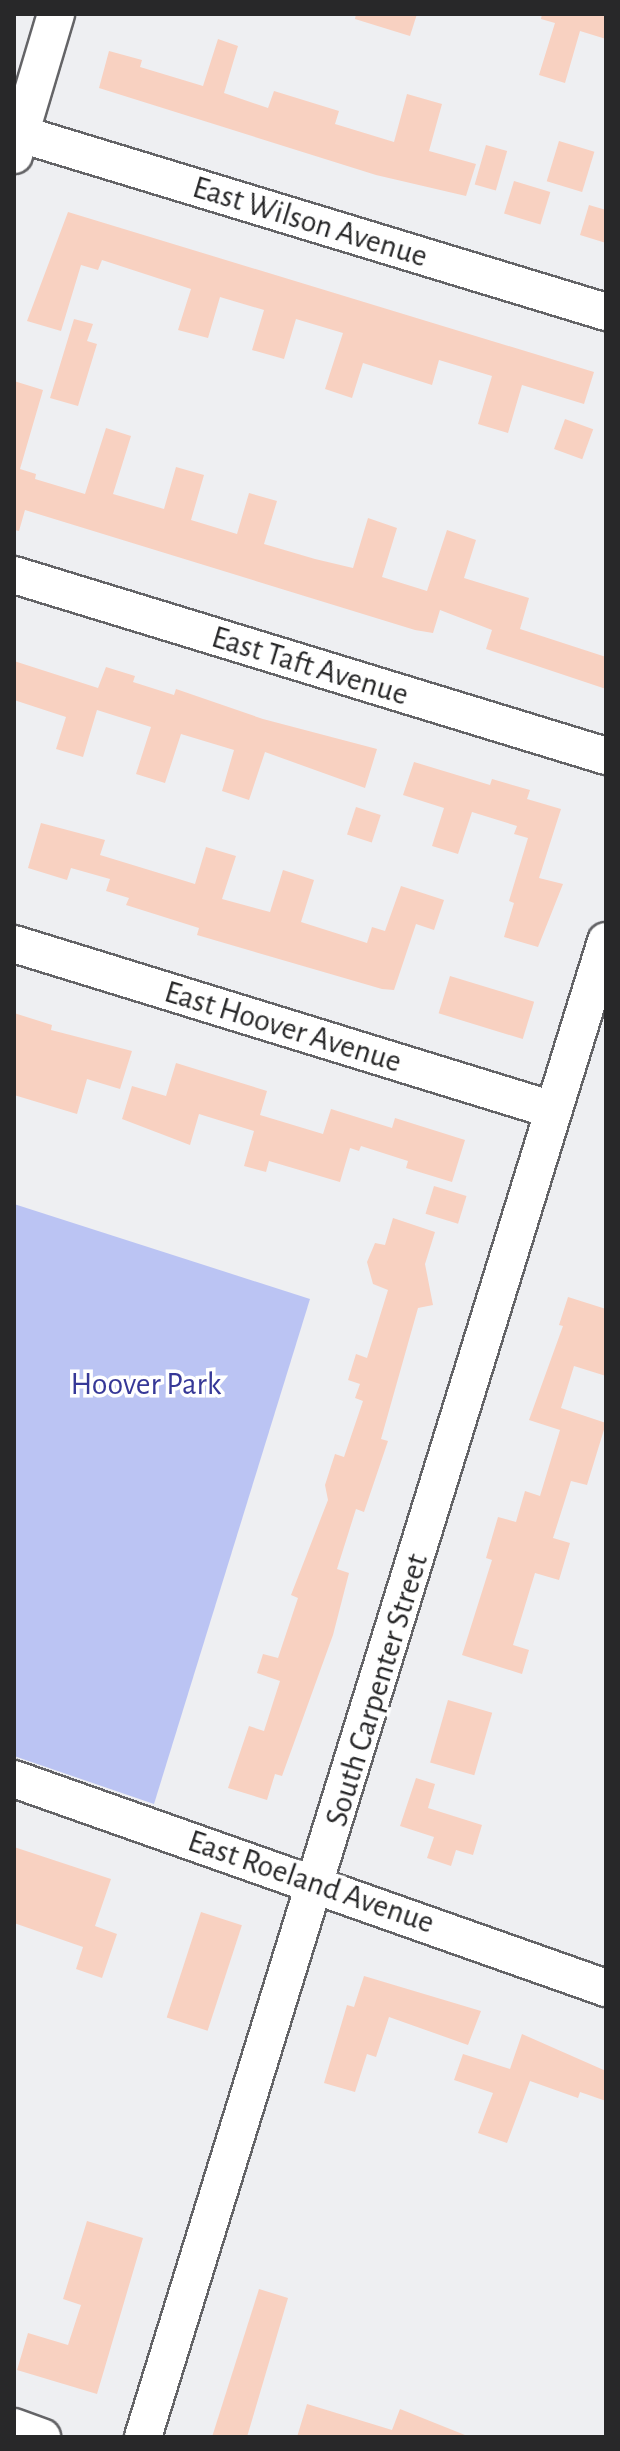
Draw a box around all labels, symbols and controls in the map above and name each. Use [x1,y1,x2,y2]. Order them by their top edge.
street label: East Wilson Avenue [188,168,432,276]
street label: East Taft Avenue [207,618,413,714]
street label: East Hoover Avenue [160,973,406,1081]
park label: Hoover Park [71,1365,221,1403]
street label: South Carpenter Street [317,1549,437,1831]
street label: East Roeland Avenue [183,1822,439,1942]

